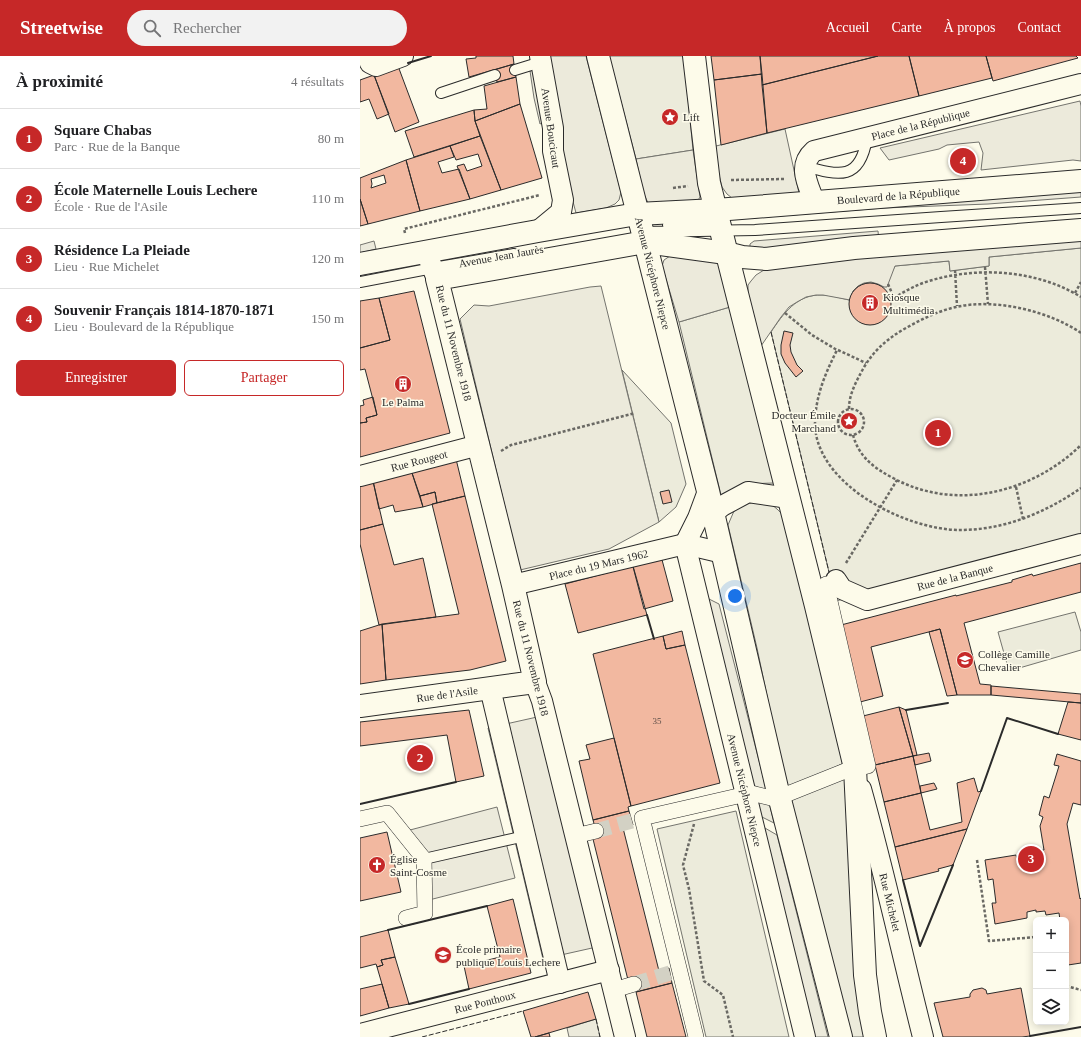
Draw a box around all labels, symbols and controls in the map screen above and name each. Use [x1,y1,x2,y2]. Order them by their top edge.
search box [127,10,407,46]
text: Streetwise [20,17,103,38]
icon: search [141,17,163,39]
text: Rechercher [173,20,241,36]
text: Accueil [826,20,869,35]
text: Carte [891,20,922,35]
text: À propos [944,20,995,35]
text: Contact [1017,20,1061,35]
text: À proximité [16,72,103,91]
text: 4 résultats [291,74,344,89]
street label: Avenue Boucicaut [539,87,563,169]
street label: Place de la République [870,106,971,142]
place icon: Lift [660,107,680,127]
place label: Lift [683,111,700,123]
text: Square Chabas [54,122,152,138]
text: 1 [26,131,32,146]
text: 80 m [318,131,344,146]
text: Parc · Rue de la Banque [54,139,180,154]
pin: 4 [950,146,976,176]
text: École Maternelle Louis Lechere [54,182,257,198]
street label: Boulevard de la République [837,185,960,206]
text: 2 [26,191,32,206]
text: 110 m [312,191,344,206]
text: École · Rue de l'Asile [54,199,168,214]
street label: Avenue Nicéphore Niepce [633,215,673,331]
text: Résidence La Pleiade [54,242,190,258]
street label: Avenue Jean Jaurès [458,243,544,269]
text: 3 [26,251,32,266]
text: 120 m [311,251,344,266]
text: Lieu · Rue Michelet [54,259,159,274]
street label: Rue du 11 Novembre 1918 [434,284,474,403]
place label: Kiosque Multimédia [883,291,934,316]
building icon: Kiosque Multimédia [860,293,880,313]
text: Souvenir Français 1814-1870-1871 [54,302,275,318]
text: 4 [26,311,32,326]
text: 150 m [311,311,344,326]
text: Lieu · Boulevard de la République [54,319,234,334]
button: Enregistrer [16,360,176,396]
button: Partager [184,360,344,396]
building icon: Le Palma [393,374,413,394]
place label: Le Palma [382,396,424,408]
place label: Docteur Émile Marchand [772,409,836,434]
place icon: Docteur Émile Marchand [839,411,859,431]
pin: 1 [925,418,951,448]
street label: Rue Rougeot [390,448,449,474]
street label: Place du 19 Mars 1962 [548,547,649,582]
street label: Rue de la Banque [916,561,994,593]
your location [725,586,745,606]
street label: Rue du 11 Novembre 1918 [511,599,551,718]
place label: Collège Camille Chevalier [978,648,1050,673]
school or university icon: Collège Camille Chevalier [955,650,975,670]
street label: Rue de l'Asile [416,684,479,704]
house number: 35 [653,716,662,726]
street label: Avenue Nicéphore Niepce [725,732,764,848]
pin: 2 [407,743,433,773]
pin: 3 [1018,844,1044,874]
place label: Église Saint-Cosme [390,853,447,878]
church icon: Église Saint-Cosme [367,855,387,875]
street label: Rue Michelet [877,872,903,933]
map controls [1033,917,1069,1025]
button: + [1033,917,1069,953]
place label: École primaire publique Louis Lechere [456,943,561,968]
school or university icon: École primaire publique Louis Lechere [433,945,453,965]
button: − [1033,953,1069,989]
street label: Rue Ponthoux [453,988,517,1015]
button: layers [1033,989,1069,1025]

